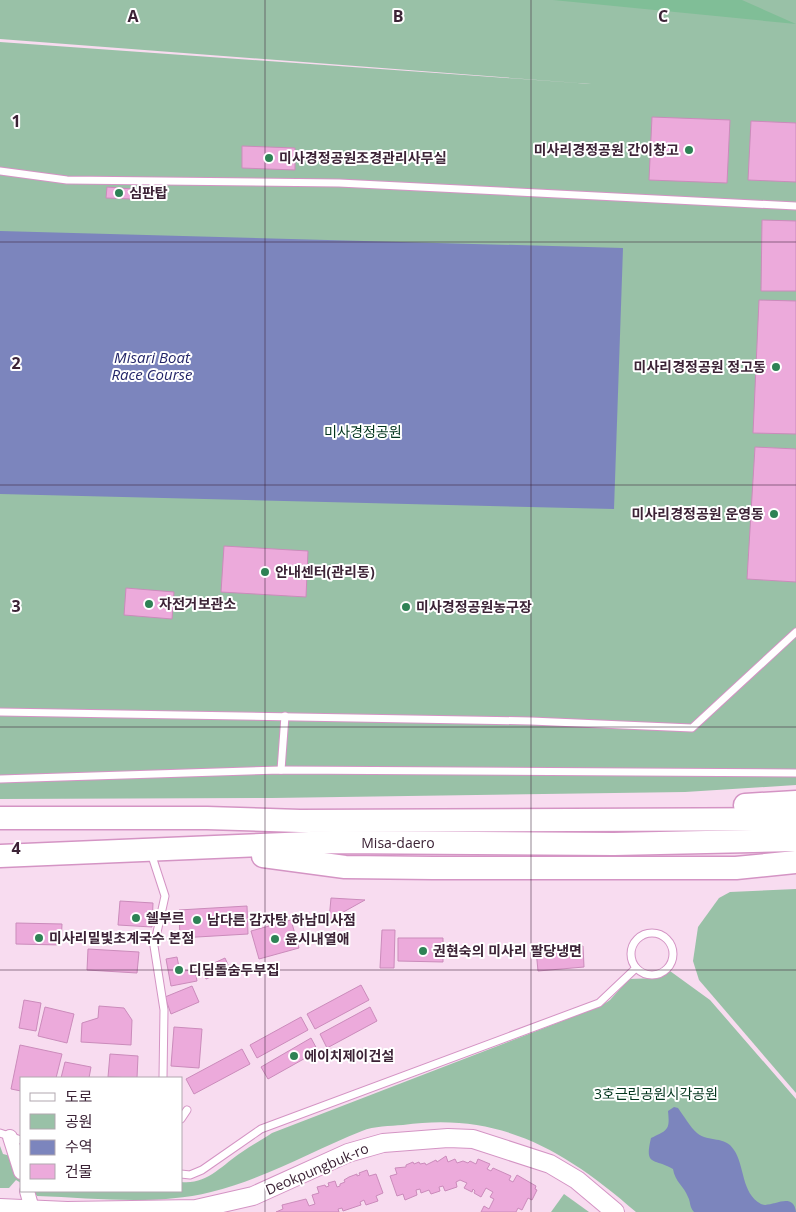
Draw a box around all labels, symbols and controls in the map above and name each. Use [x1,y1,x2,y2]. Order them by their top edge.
text: A [127,5,139,27]
text: B [393,5,403,27]
text: C [658,5,668,27]
text: 1 [11,110,21,132]
place label: 미사리경정공원 간이창고 [534,140,679,159]
marker: 미사리경정공원 간이창고 [683,144,695,156]
place label: 미사경정공원조경관리사무실 [279,148,446,167]
marker: 미사경정공원조경관리사무실 [263,152,275,164]
place label: 심판탑 [129,183,168,202]
marker: 심판탑 [113,187,125,199]
water label: Misari Boat Race Course [112,347,193,384]
text: 2 [11,352,21,374]
place label: 미사리경정공원 정고동 [634,357,766,376]
marker: 미사리경정공원 정고동 [770,361,782,373]
park label: 미사경정공원 [324,422,402,441]
place label: 미사리경정공원 운영동 [632,504,764,523]
marker: 미사리경정공원 운영동 [768,508,780,520]
place label: 안내센터(관리동) [275,562,375,581]
marker: 안내센터(관리동) [259,566,271,578]
place label: 자전거보관소 [159,594,236,613]
text: 3 [11,595,21,617]
place label: 미사경정공원농구장 [416,597,532,616]
marker: 자전거보관소 [143,598,155,610]
marker: 미사경정공원농구장 [400,601,412,613]
street label: Misa-daero [361,833,435,852]
text: 4 [11,837,21,859]
place label: 쉘부르 [146,908,185,927]
place label: 남다른 감자탕 하남미사점 [207,910,356,929]
marker: 쉘부르 [130,912,142,924]
marker: 남다른 감자탕 하남미사점 [191,914,203,926]
place label: 미사리밀빛초계국수 본점 [49,928,194,947]
place label: 윤시내열애 [285,929,349,948]
marker: 미사리밀빛초계국수 본점 [33,932,45,944]
marker: 윤시내열애 [269,933,281,945]
place label: 권현숙의 미사리 팔당냉면 [433,941,582,960]
marker: 권현숙의 미사리 팔당냉면 [417,945,429,957]
place label: 디딤돌숨두부집 [189,960,279,979]
marker: 디딤돌숨두부집 [173,964,185,976]
place label: 에이치제이건설 [304,1046,394,1065]
marker: 에이치제이건설 [288,1050,300,1062]
legend [20,1077,182,1192]
park label: 3호근린공원시각공원 [594,1084,718,1103]
text: 도로 [65,1086,93,1106]
text: 공원 [65,1111,93,1131]
text: 수역 [65,1136,93,1156]
street label: Deokpungbuk-ro [262,1138,371,1199]
text: 건물 [65,1161,93,1181]

